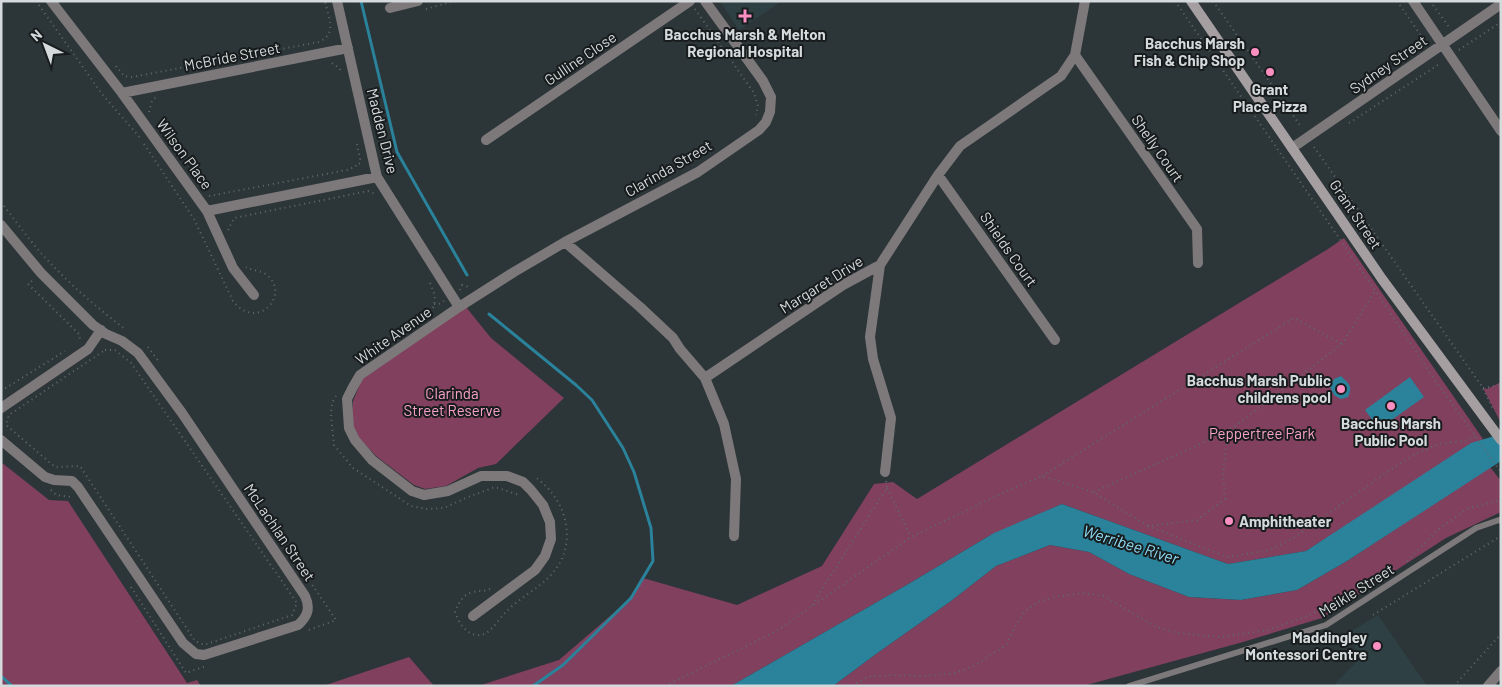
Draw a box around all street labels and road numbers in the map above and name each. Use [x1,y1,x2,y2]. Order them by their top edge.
street label: Gulline Close [541,27,619,89]
street label: Sydney Street [1346,31,1430,97]
street label: McBride Street [182,38,282,74]
street label: Madden Drive [364,86,402,176]
street label: Shelly Court [1128,111,1188,185]
street label: Wilson Place [153,115,217,193]
street label: Clarinda Street [621,136,715,200]
street label: Grant Street [1326,176,1386,252]
street label: Shields Court [977,208,1041,290]
street label: Margaret Drive [776,251,866,317]
street label: White Avenue [351,302,435,368]
street label: McLachlan Street [241,480,319,584]
street label: Meikle Street [1315,560,1397,620]

